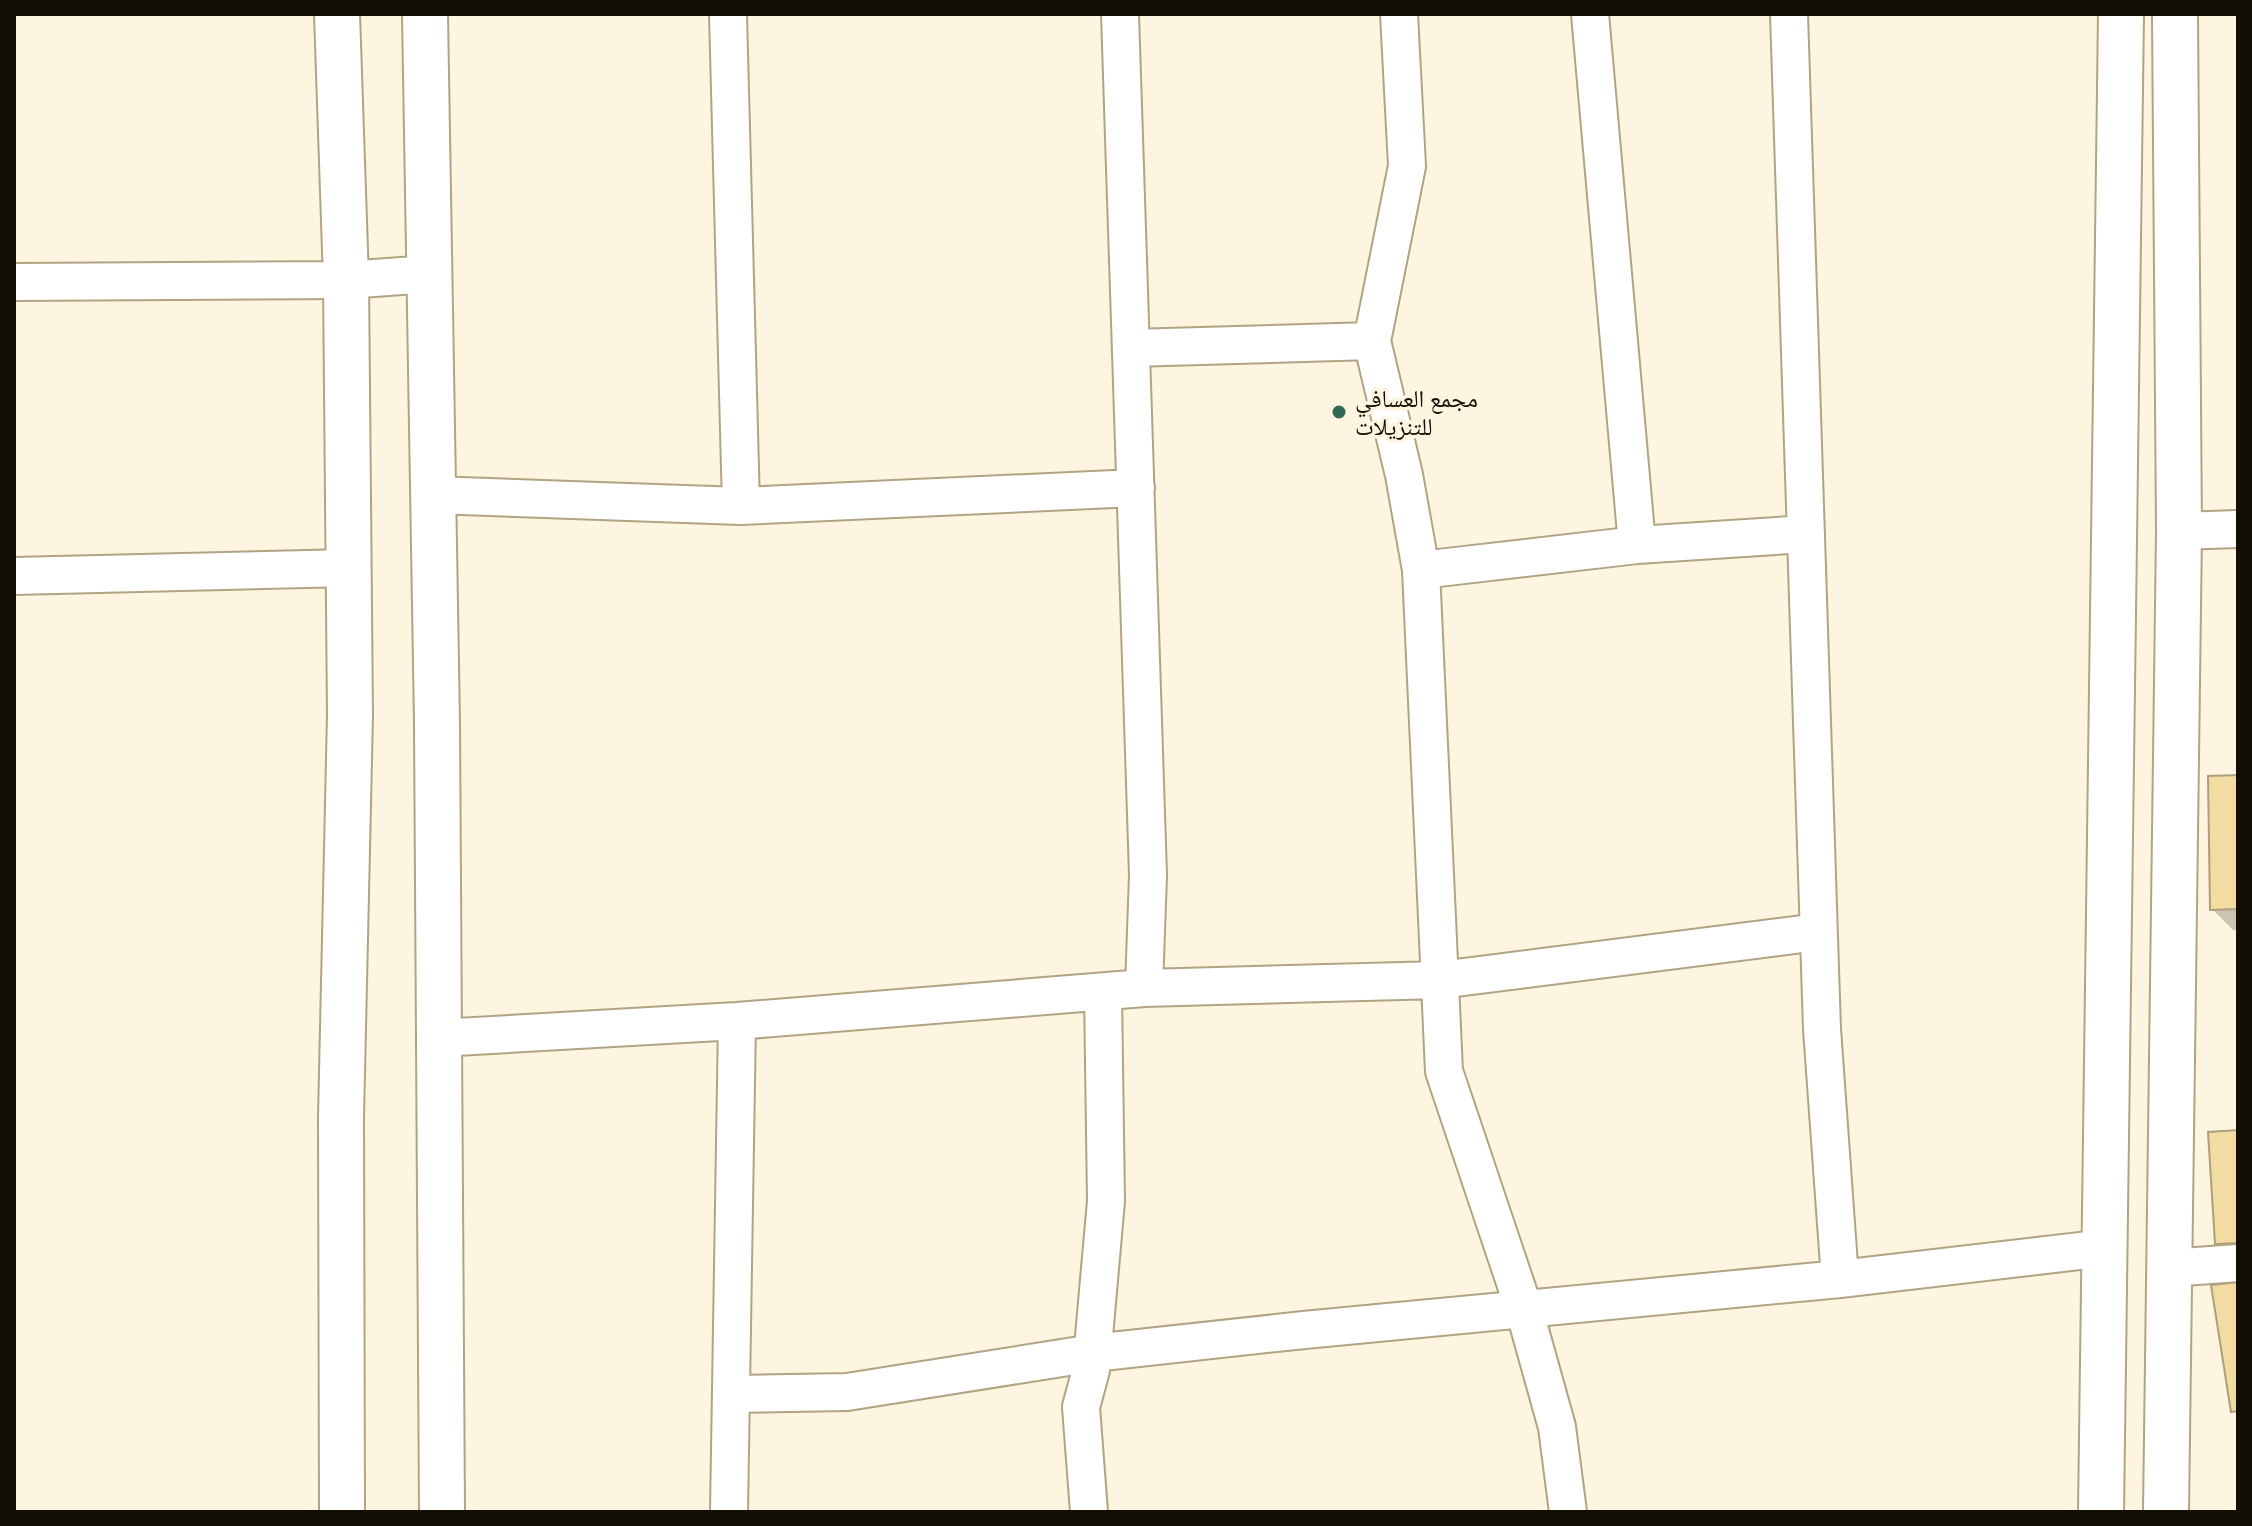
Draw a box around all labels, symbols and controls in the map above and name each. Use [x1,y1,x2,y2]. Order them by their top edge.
place label: مجمع العسافي للتنزيلات [1355,384,1478,441]
marker: مجمع العسافي للتنزيلات [1330,403,1348,421]

